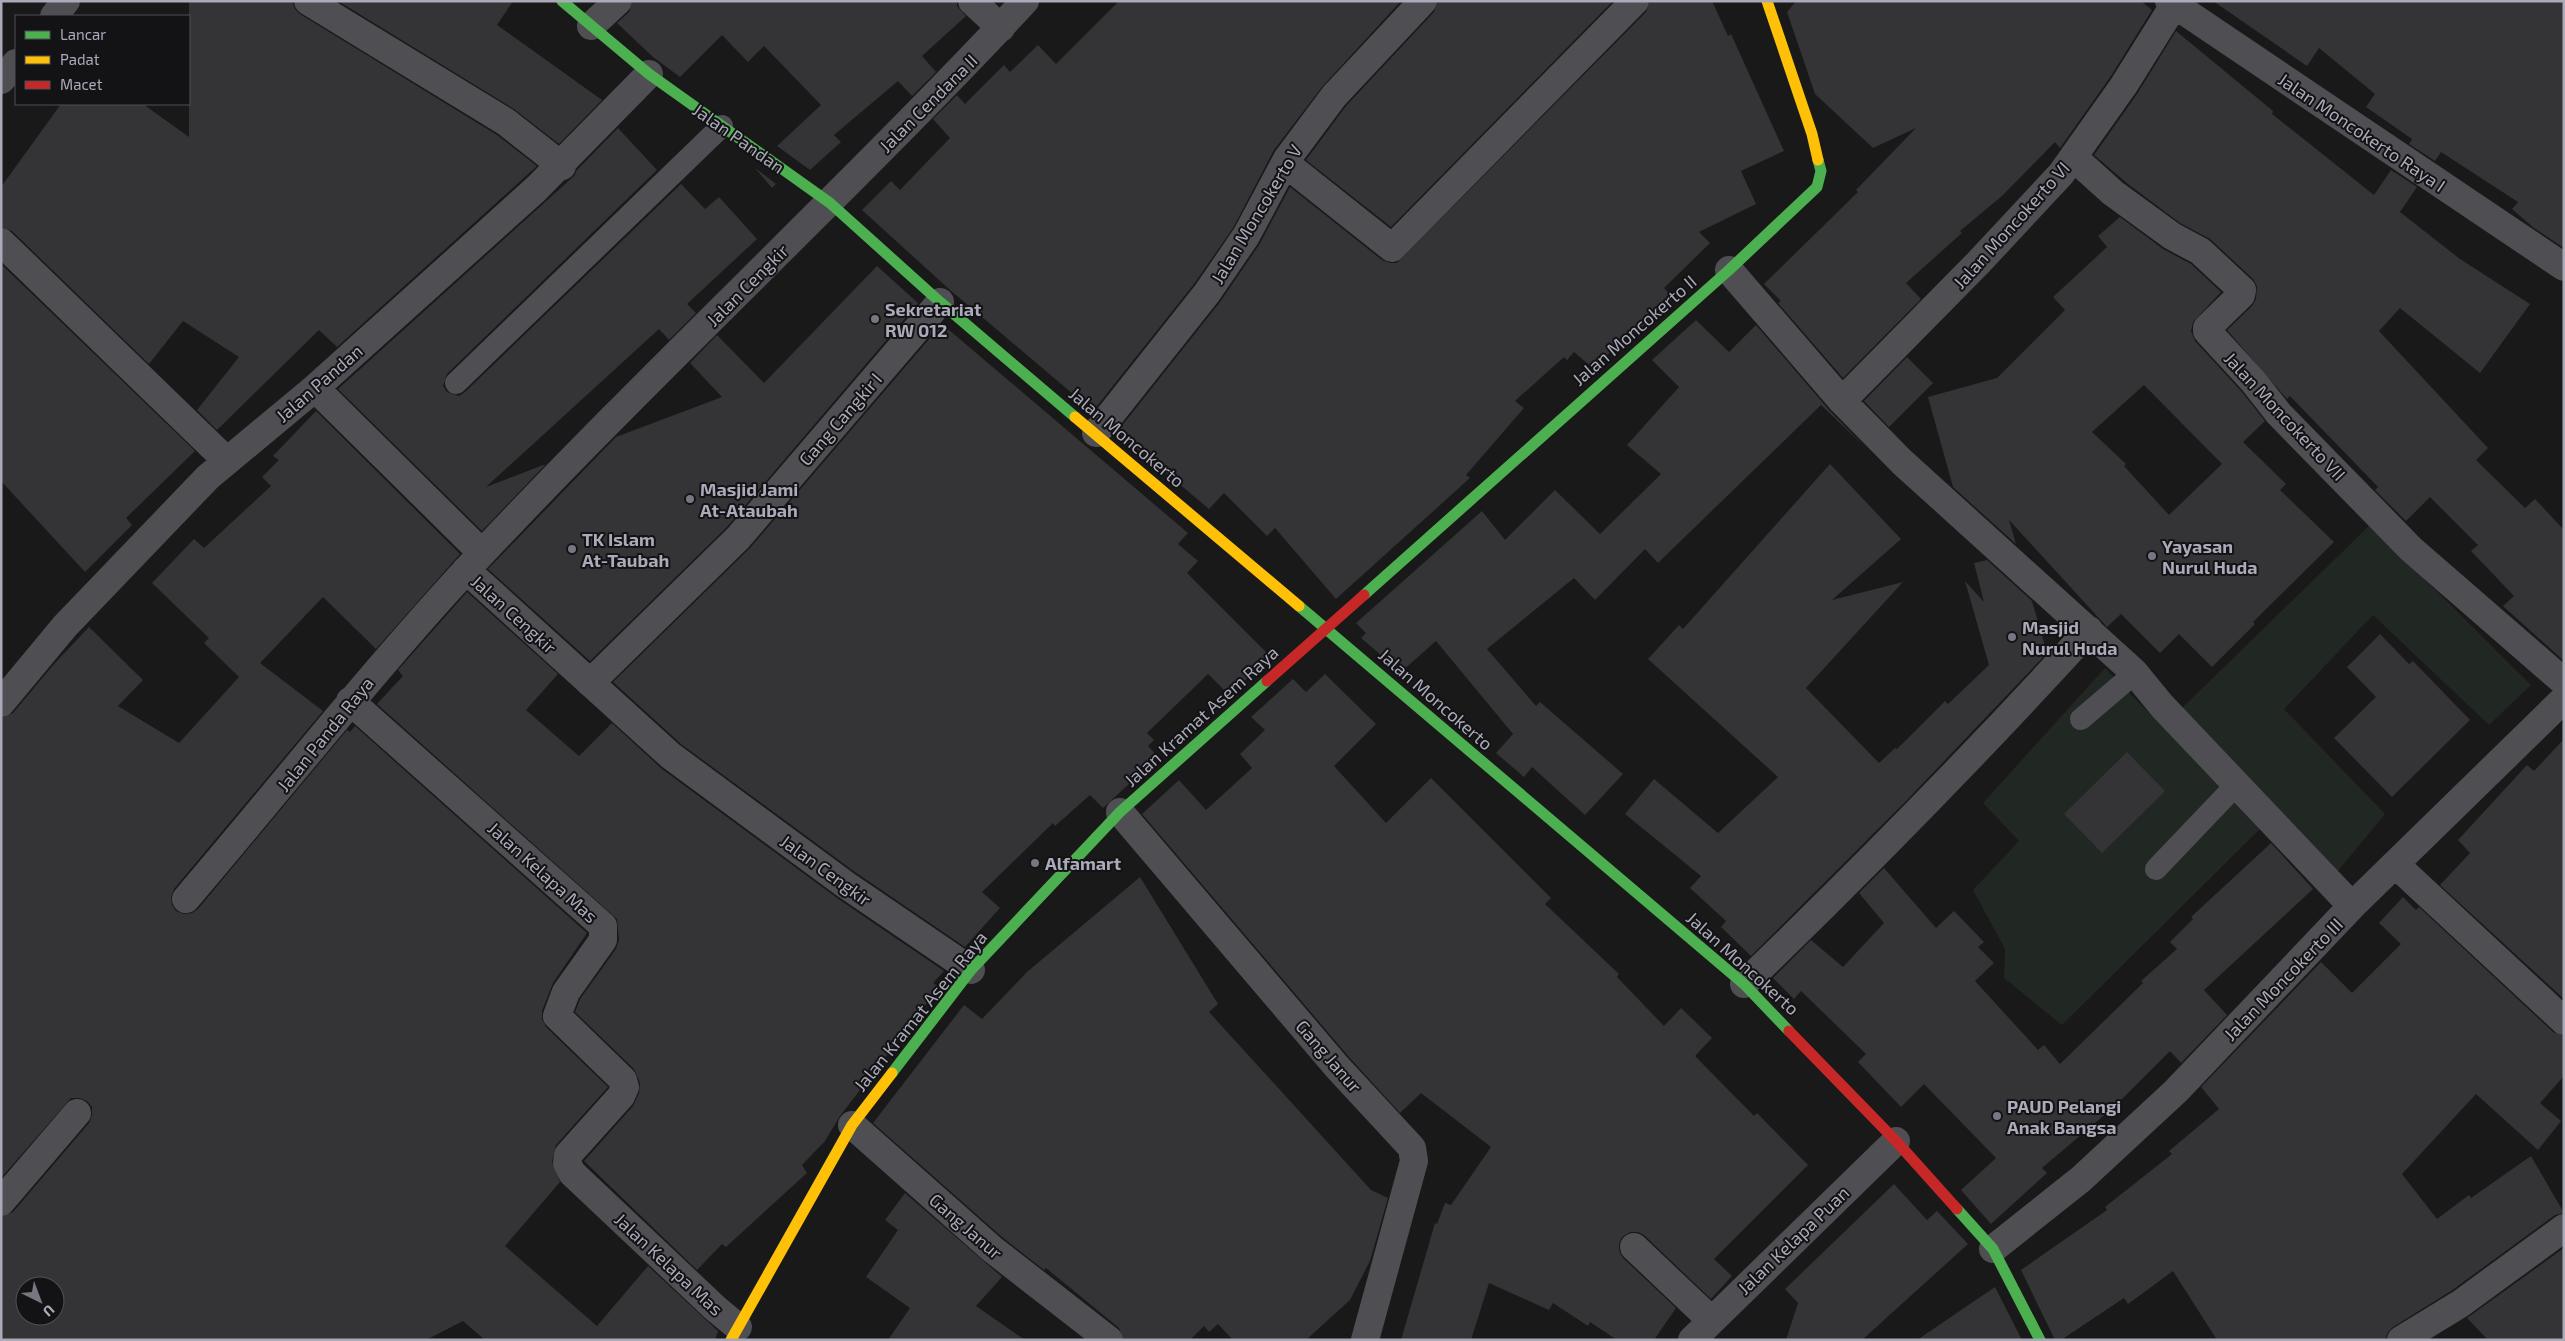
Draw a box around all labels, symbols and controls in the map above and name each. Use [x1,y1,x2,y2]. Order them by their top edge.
legend [15,15,190,105]
text: Lancar [60,25,106,43]
street label: Jalan Cendana II [874,49,982,157]
text: Padat [60,50,100,68]
street label: Jalan Moncokerto Raya I [2274,68,2450,196]
text: Macet [60,75,103,93]
street label: Jalan Pandan [689,98,789,178]
street label: Jalan Moncokerto V [1206,140,1306,288]
street label: Jalan Moncokerto VI [1948,157,2074,293]
street label: Jalan Cengkir [701,239,793,331]
street label: Jalan Moncokerto II [1567,270,1701,390]
place label: Sekretariat RW 012 [885,298,982,341]
marker: Sekretariat RW 012 [869,313,881,325]
street label: Jalan Pandan [271,340,367,426]
street label: Jalan Moncokerto VII [2220,347,2350,485]
street label: Gang Cangkir I [794,368,886,470]
street label: Jalan Moncokerto [1065,382,1189,492]
place label: Masjid Jami At-Ataubah [700,478,798,521]
marker: Masjid Jami At-Ataubah [684,493,696,505]
place label: TK Islam At-Taubah [582,528,669,571]
place label: Yayasan Nurul Huda [2162,535,2258,578]
marker: TK Islam At-Taubah [566,543,578,555]
marker: Yayasan Nurul Huda [2146,550,2158,562]
street label: Jalan Cengkir [467,570,561,658]
place label: Masjid Nurul Huda [2022,616,2118,659]
marker: Masjid Nurul Huda [2006,631,2018,643]
street label: Jalan Kramat Asem Raya [1119,641,1283,791]
street label: Jalan Moncokerto [1374,643,1498,755]
street label: Jalan Panda Raya [272,672,378,796]
street label: Jalan Kelapa Mas [484,817,602,927]
street label: Jalan Cengkir [776,830,876,910]
place label: Alfamart [1045,852,1122,874]
marker: Alfamart [1029,857,1041,869]
street label: Jalan Moncokerto [1682,907,1804,1019]
street label: Jalan Moncokerto III [2219,913,2347,1045]
street label: Jalan Kramat Asem Raya [849,927,991,1095]
street label: Gang Janur [1291,1015,1367,1097]
place label: PAUD Pelangi Anak Bangsa [2007,1095,2121,1138]
marker: PAUD Pelangi Anak Bangsa [1991,1110,2003,1122]
street label: Jalan Kelapa Puan [1733,1181,1853,1299]
street label: Gang Janur [925,1188,1007,1264]
street label: Jalan Kelapa Mas [610,1208,728,1320]
north arrow [15,1276,65,1326]
text: U [40,1302,58,1321]

